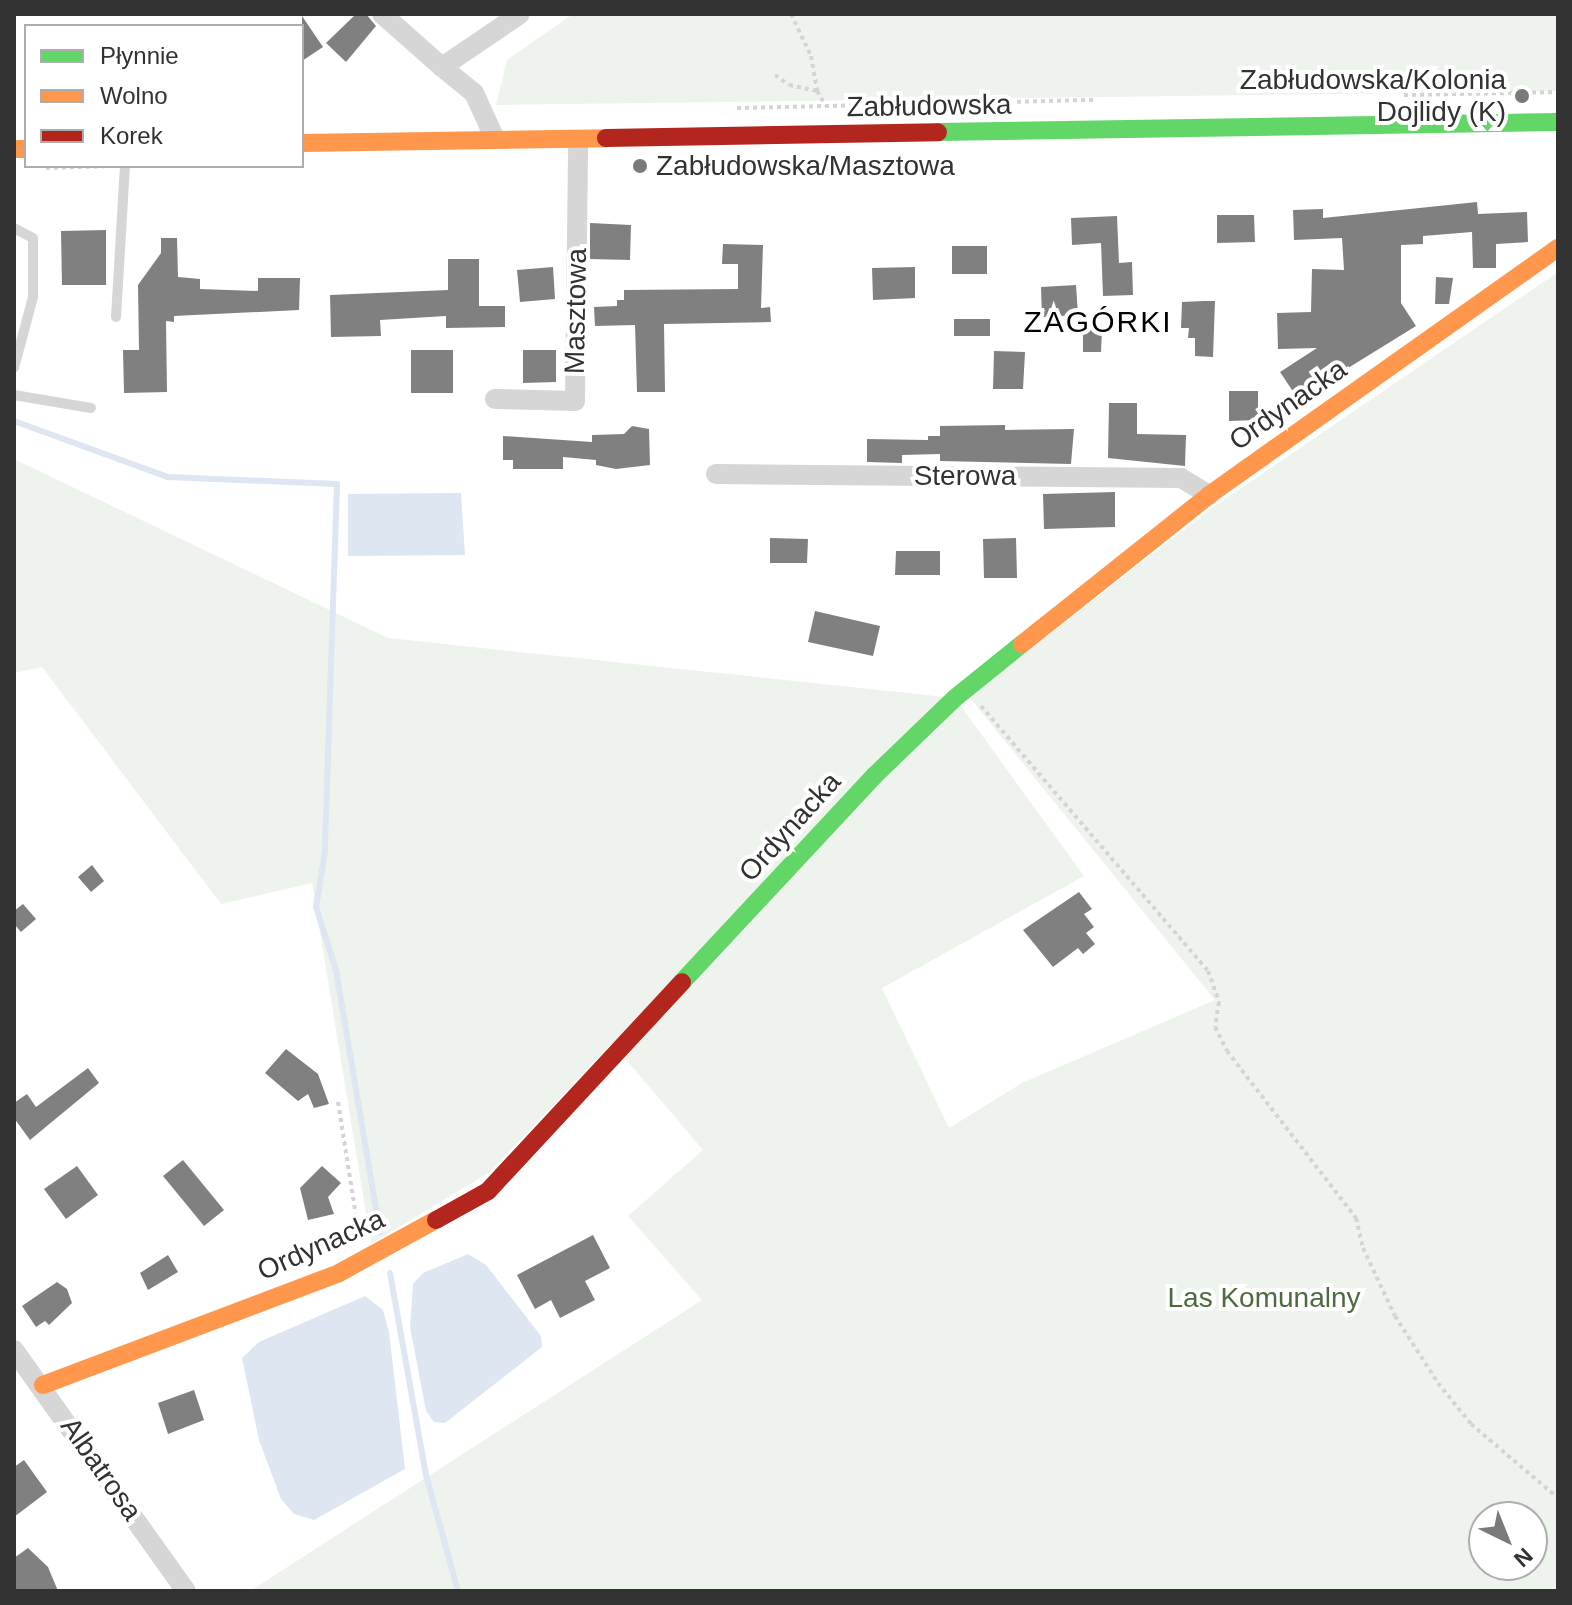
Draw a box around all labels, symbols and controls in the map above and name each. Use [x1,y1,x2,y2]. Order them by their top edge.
legend [24,24,304,168]
text: Płynnie [100,42,179,69]
place label: Zabłudowska/Kolonia Dojlidy (K) [1240,63,1506,129]
text: Wolno [100,82,168,109]
marker: Zabłudowska/Kolonia Dojlidy (K) [1513,87,1531,105]
street label: Zabłudowska [846,88,1012,124]
text: Korek [100,122,163,149]
place label: Zabłudowska/Masztowa [656,149,955,183]
marker: Zabłudowska/Masztowa [631,157,649,175]
street label: Masztowa [558,248,594,374]
district label: ZAGÓRKI [1023,304,1173,340]
street label: Ordynacka [1223,352,1353,458]
street label: Sterowa [914,459,1016,493]
street label: Ordynacka [732,765,848,889]
street label: Ordynacka [252,1202,390,1288]
park label: Las Komunalny [1167,1281,1361,1315]
street label: Albatrosa [53,1411,149,1527]
north arrow [1468,1501,1548,1581]
text: N [1509,1543,1538,1572]

